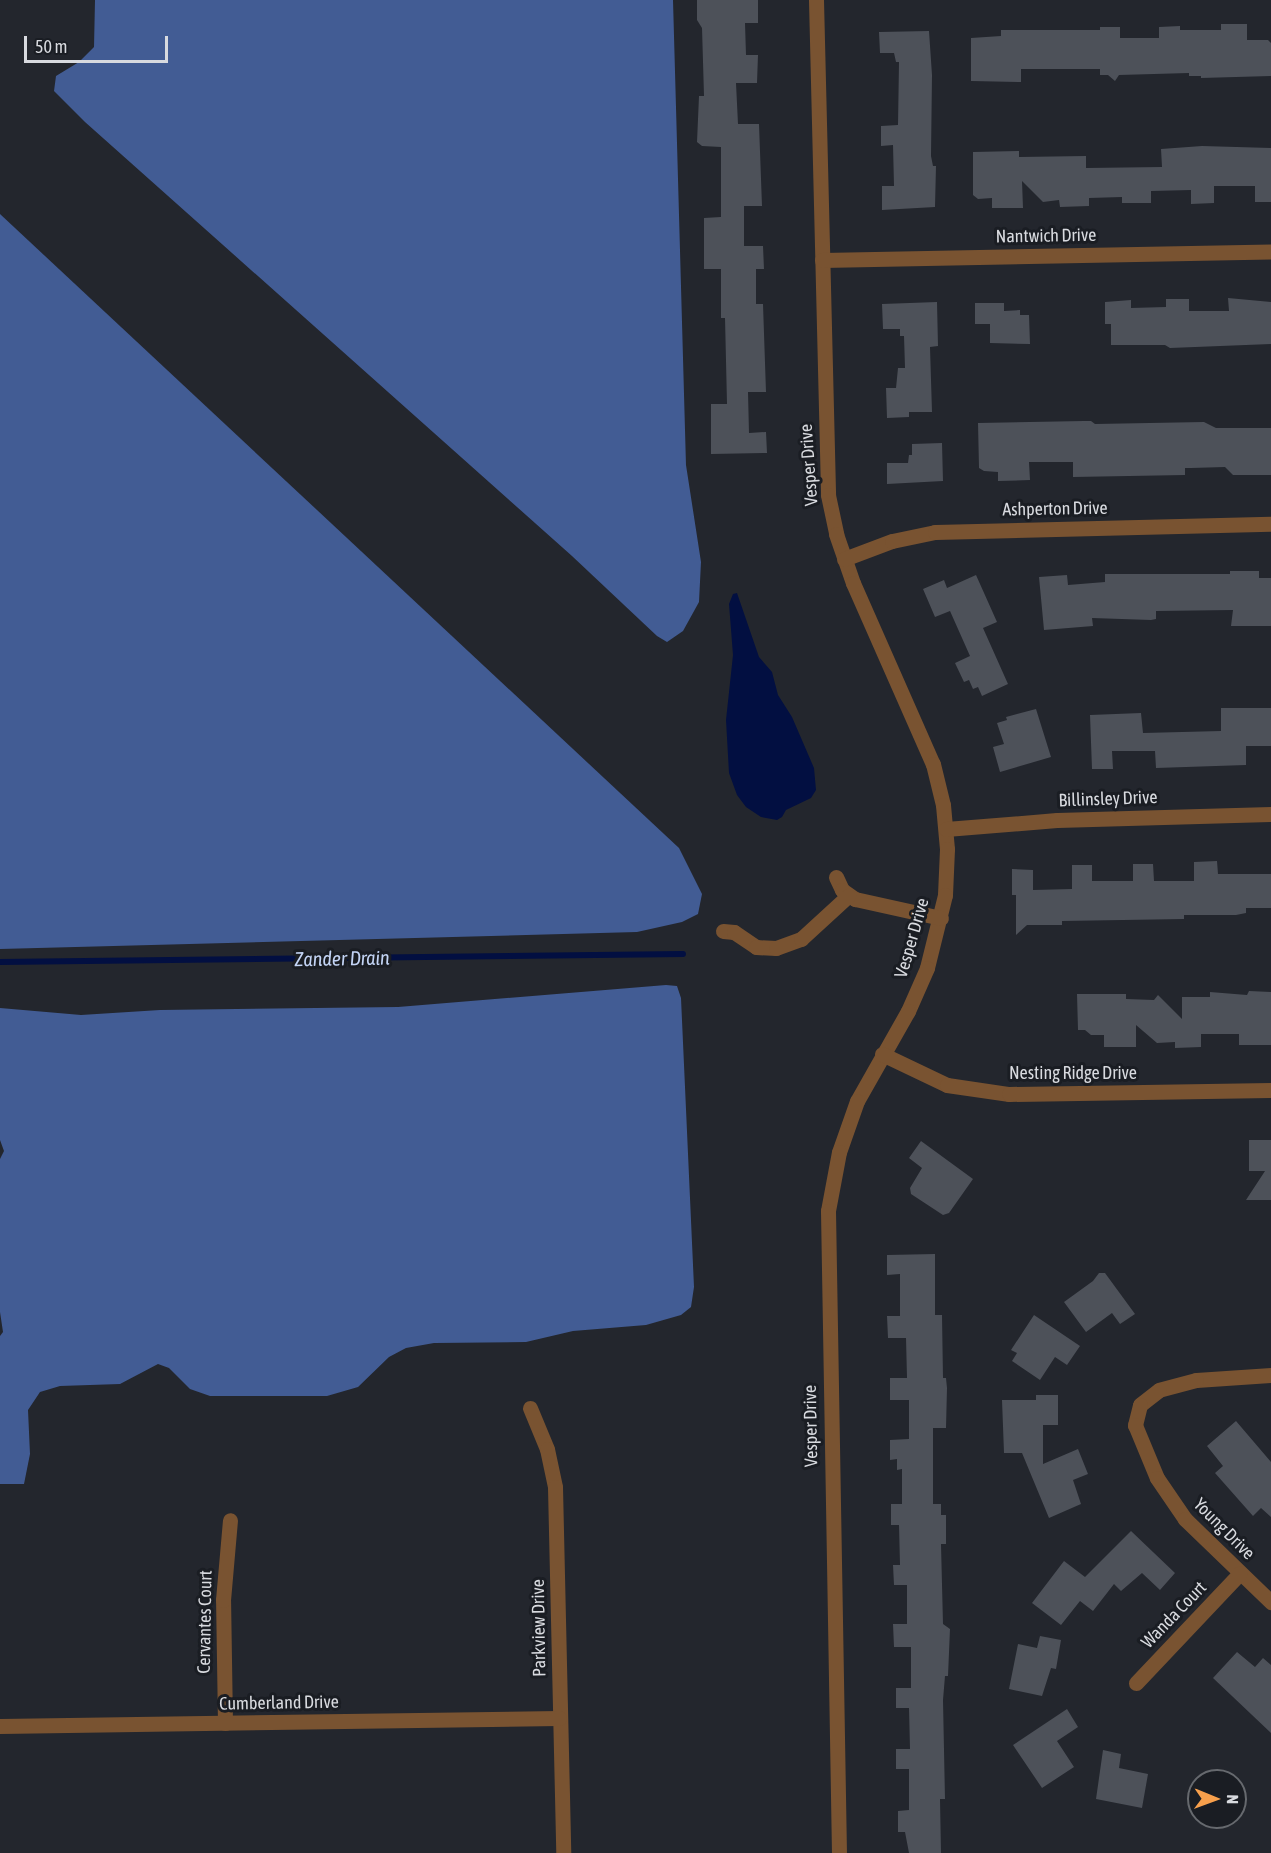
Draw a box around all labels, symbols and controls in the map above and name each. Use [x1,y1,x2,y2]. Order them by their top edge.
scale bar [27,24,171,62]
text: 50 m [35,36,67,57]
street label: Nantwich Drive [996,224,1096,248]
street label: Vesper Drive [795,423,823,507]
street label: Ashperton Drive [1002,497,1108,521]
street label: Billinsley Drive [1058,786,1158,812]
street label: Vesper Drive [890,896,934,980]
water label: Zander Drain [294,945,390,971]
street label: Nesting Ridge Drive [1009,1062,1137,1084]
street label: Vesper Drive [799,1385,823,1467]
street label: Young Drive [1189,1494,1259,1564]
street label: Cervantes Court [193,1570,217,1674]
street label: Wanda Court [1137,1577,1211,1653]
street label: Parkview Drive [527,1579,551,1677]
street label: Cumberland Drive [219,1691,339,1715]
north arrow [1187,1769,1247,1829]
text: N [1224,1794,1242,1804]

